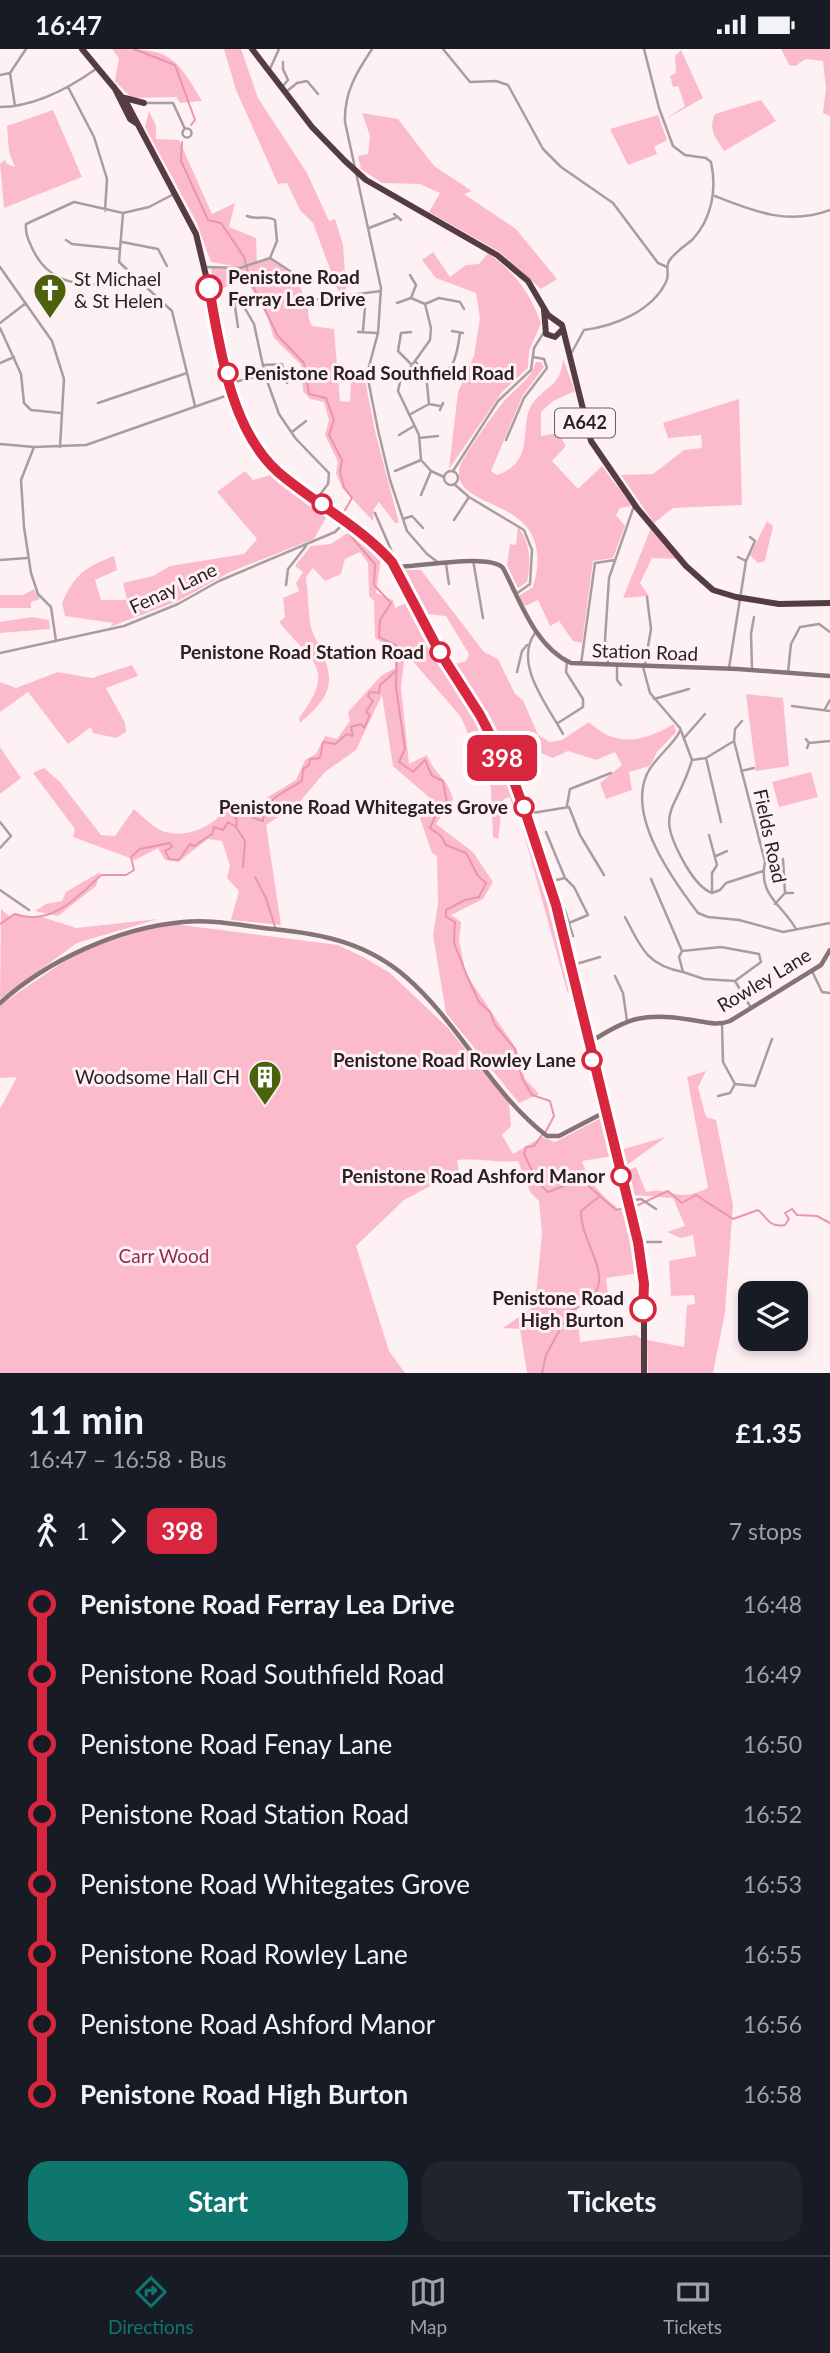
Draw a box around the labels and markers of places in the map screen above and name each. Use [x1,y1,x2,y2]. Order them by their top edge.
place label: Penistone Road Ferray Lea Drive [228,265,365,310]
place label: St Michael & St Helen [74,267,163,312]
church icon: St Michael & St Helen [31,271,69,320]
marker: Penistone Road Ferray Lea Drive [196,275,222,301]
place label: Penistone Road Southfield Road [244,361,515,384]
marker: Penistone Road Southfield Road [218,363,238,383]
unlabelled marker [312,494,332,514]
place label: Penistone Road Station Road [180,640,424,663]
marker: Penistone Road Station Road [430,642,450,662]
place label: Penistone Road Whitegates Grove [219,795,508,818]
marker: Penistone Road Whitegates Grove [514,797,534,817]
place label: Penistone Road Rowley Lane [333,1048,576,1071]
marker: Penistone Road Rowley Lane [582,1050,602,1070]
building icon: Woodsome Hall CH [246,1058,284,1107]
place label: Woodsome Hall CH [75,1065,240,1088]
place label: Penistone Road Ashford Manor [341,1164,606,1187]
marker: Penistone Road Ashford Manor [611,1166,631,1186]
place label: Penistone Road High Burton [492,1286,624,1331]
marker: Penistone Road High Burton [630,1296,656,1322]

